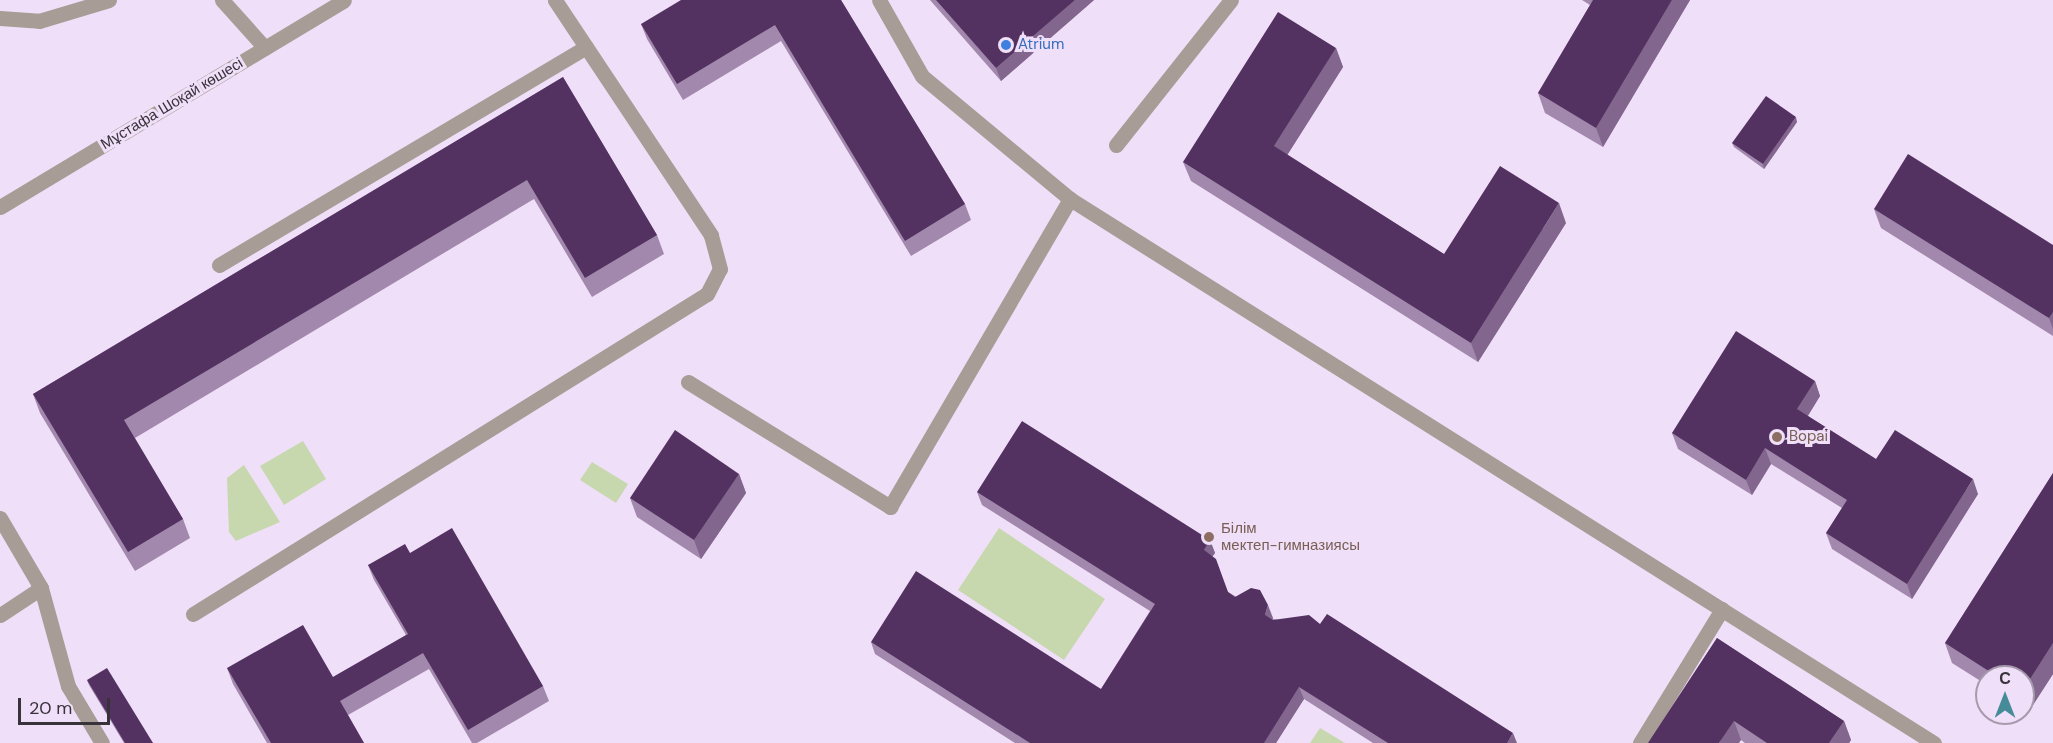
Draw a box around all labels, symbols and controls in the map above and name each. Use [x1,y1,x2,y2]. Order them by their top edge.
place label: Atrium [1018,36,1064,54]
marker: Atrium [999,38,1013,52]
street label: Мұстафа Шоқай көшесі [98,54,246,154]
place label: Bopai [1789,428,1828,446]
marker: Bopai [1770,430,1784,444]
place label: Білім мектеп-гимназиясы [1221,519,1360,554]
marker: Білім мектеп-гимназиясы [1202,530,1216,544]
north arrow [1975,665,2035,725]
text: С [1999,668,2011,689]
scale bar [21,686,112,724]
text: 20 m [29,696,72,720]

